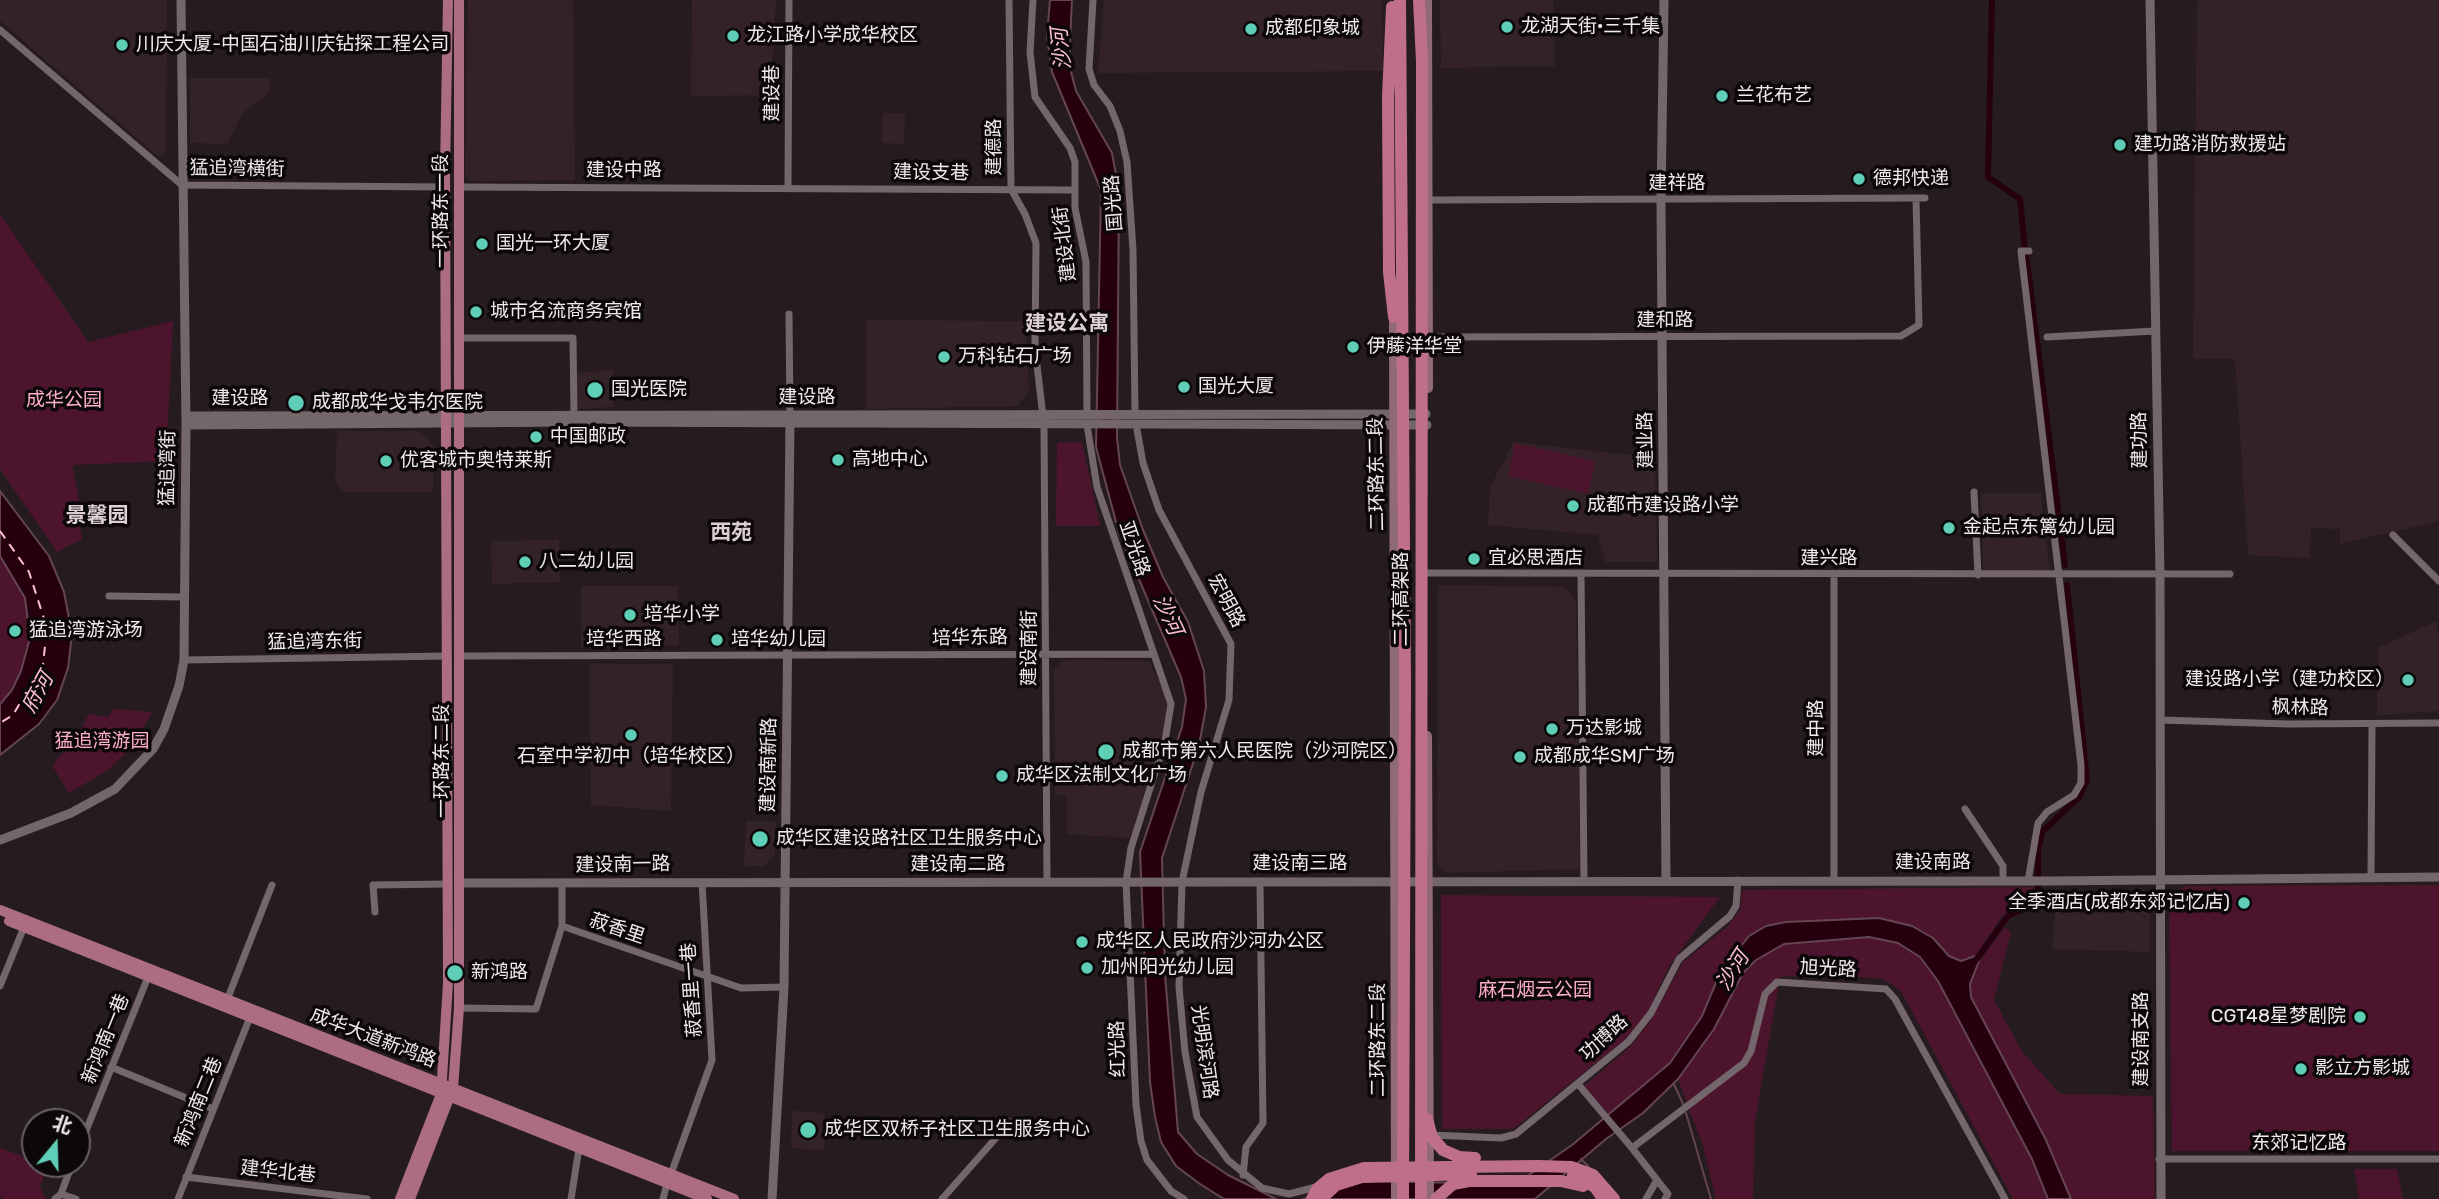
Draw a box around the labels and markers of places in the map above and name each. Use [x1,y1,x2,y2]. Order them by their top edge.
place label: 龙湖天街·三千集 [1521,16,1660,38]
place label: 成都印象城 [1265,18,1360,40]
marker: 龙湖天街·三千集 [1499,19,1515,35]
marker: 成都印象城 [1243,21,1259,37]
place label: 龙江路小学成华校区 [747,25,918,47]
marker: 龙江路小学成华校区 [725,28,741,44]
place label: 川庆大厦-中国石油川庆钻探工程公司 [136,34,449,56]
marker: 川庆大厦-中国石油川庆钻探工程公司 [114,37,130,53]
place label: 兰花布艺 [1736,85,1812,107]
marker: 兰花布艺 [1714,88,1730,104]
place label: 建功路消防救援站 [2134,134,2286,156]
marker: 建功路消防救援站 [2112,137,2128,153]
place label: 德邦快递 [1873,168,1949,190]
marker: 德邦快递 [1851,171,1867,187]
place label: 国光一环大厦 [496,233,610,255]
marker: 国光一环大厦 [474,236,490,252]
place label: 城市名流商务宾馆 [490,301,642,323]
marker: 城市名流商务宾馆 [468,304,484,320]
place label: 伊藤洋华堂 [1367,336,1462,358]
marker: 伊藤洋华堂 [1345,339,1361,355]
place label: 万科钻石广场 [958,346,1072,368]
marker: 万科钻石广场 [936,349,952,365]
place label: 国光大厦 [1198,376,1274,398]
place label: 国光医院 [611,379,687,401]
marker: 国光大厦 [1176,379,1192,395]
marker: 国光医院 [585,380,605,400]
place label: 成都成华戈韦尔医院 [312,392,483,414]
marker: 成都成华戈韦尔医院 [286,393,306,413]
place label: 中国邮政 [550,426,626,448]
marker: 中国邮政 [528,429,544,445]
place label: 高地中心 [852,449,928,471]
place label: 优客城市奥特莱斯 [400,450,552,472]
marker: 高地中心 [830,452,846,468]
marker: 优客城市奥特莱斯 [378,453,394,469]
place label: 成都市建设路小学 [1587,495,1739,517]
marker: 成都市建设路小学 [1565,498,1581,514]
place label: 金起点东篱幼儿园 [1963,517,2115,539]
marker: 金起点东篱幼儿园 [1941,520,1957,536]
place label: 宜必思酒店 [1488,548,1583,570]
place label: 八二幼儿园 [539,551,634,573]
marker: 宜必思酒店 [1466,551,1482,567]
marker: 八二幼儿园 [517,554,533,570]
place label: 培华小学 [644,604,720,626]
marker: 培华小学 [622,607,638,623]
place label: 猛追湾游泳场 [29,620,143,642]
marker: 猛追湾游泳场 [7,623,23,639]
place label: 培华幼儿园 [731,629,826,651]
marker: 培华幼儿园 [709,632,725,648]
place label: 建设路小学（建功校区） [2185,669,2394,691]
marker: 建设路小学（建功校区） [2400,672,2416,688]
place label: 万达影城 [1566,718,1642,740]
marker: 万达影城 [1544,721,1560,737]
marker: 石室中学初中（培华校区） [623,727,639,743]
place label: 成都市第六人民医院（沙河院区） [1122,741,1407,763]
marker: 成都市第六人民医院（沙河院区） [1096,742,1116,762]
place label: 石室中学初中（培华校区） [517,746,745,768]
place label: 成都成华SM广场 [1534,746,1675,768]
marker: 成都成华SM广场 [1512,749,1528,765]
place label: 成华区法制文化广场 [1016,765,1187,787]
marker: 成华区法制文化广场 [994,768,1010,784]
place label: 成华区建设路社区卫生服务中心 [776,828,1042,850]
marker: 成华区建设路社区卫生服务中心 [750,829,770,849]
place label: 全季酒店(成都东郊记忆店) [2008,892,2230,914]
marker: 全季酒店(成都东郊记忆店) [2236,895,2252,911]
place label: 成华区人民政府沙河办公区 [1096,931,1324,953]
marker: 成华区人民政府沙河办公区 [1074,934,1090,950]
place label: 加州阳光幼儿园 [1101,957,1234,979]
marker: 加州阳光幼儿园 [1079,960,1095,976]
place label: 新鸿路 [471,962,528,984]
marker: 新鸿路 [445,963,465,983]
place label: CGT48星梦剧院 [2211,1006,2346,1028]
marker: CGT48星梦剧院 [2352,1009,2368,1025]
place label: 影立方影城 [2315,1058,2410,1080]
marker: 影立方影城 [2293,1061,2309,1077]
place label: 成华区双桥子社区卫生服务中心 [824,1119,1090,1141]
marker: 成华区双桥子社区卫生服务中心 [798,1120,818,1140]

